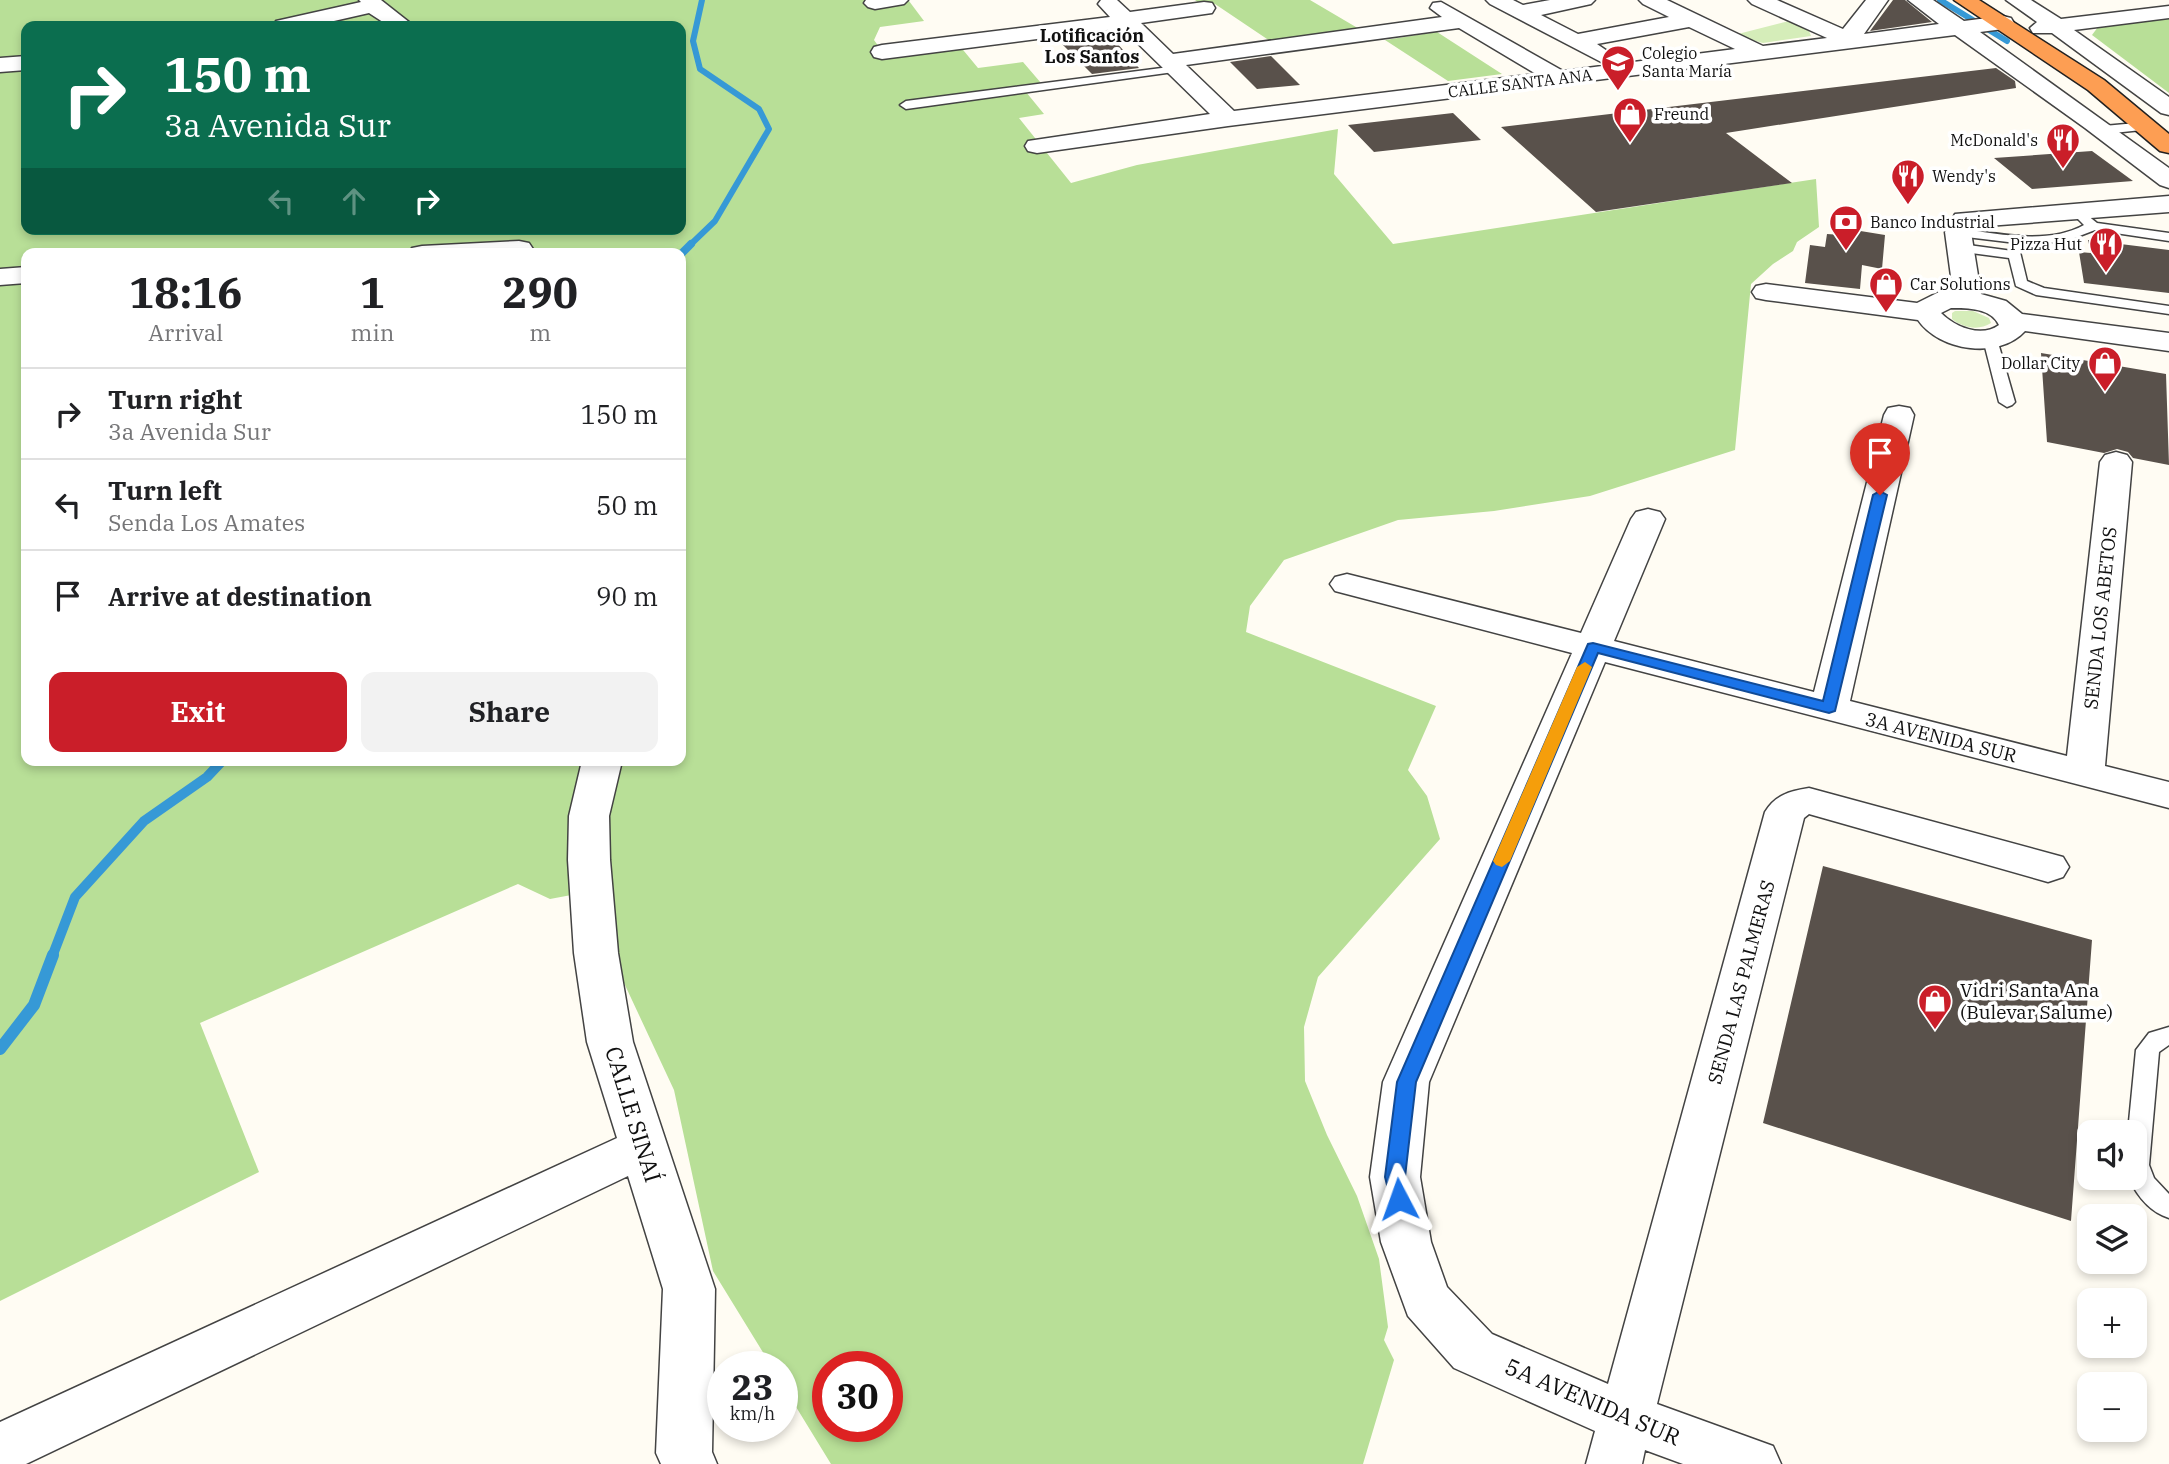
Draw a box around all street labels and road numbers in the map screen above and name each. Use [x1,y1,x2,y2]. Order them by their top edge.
street label: CALLE SANTA ANA [1447,64,1593,102]
street label: SENDA LOS ABETOS [2078,525,2122,711]
street label: 3A AVENIDA SUR [1863,707,2019,767]
street label: SENDA LAS PALMERAS [1702,878,1780,1086]
street label: CALLE SINAÍ [599,1042,669,1186]
street label: 5A AVENIDA SUR [1501,1350,1686,1452]

